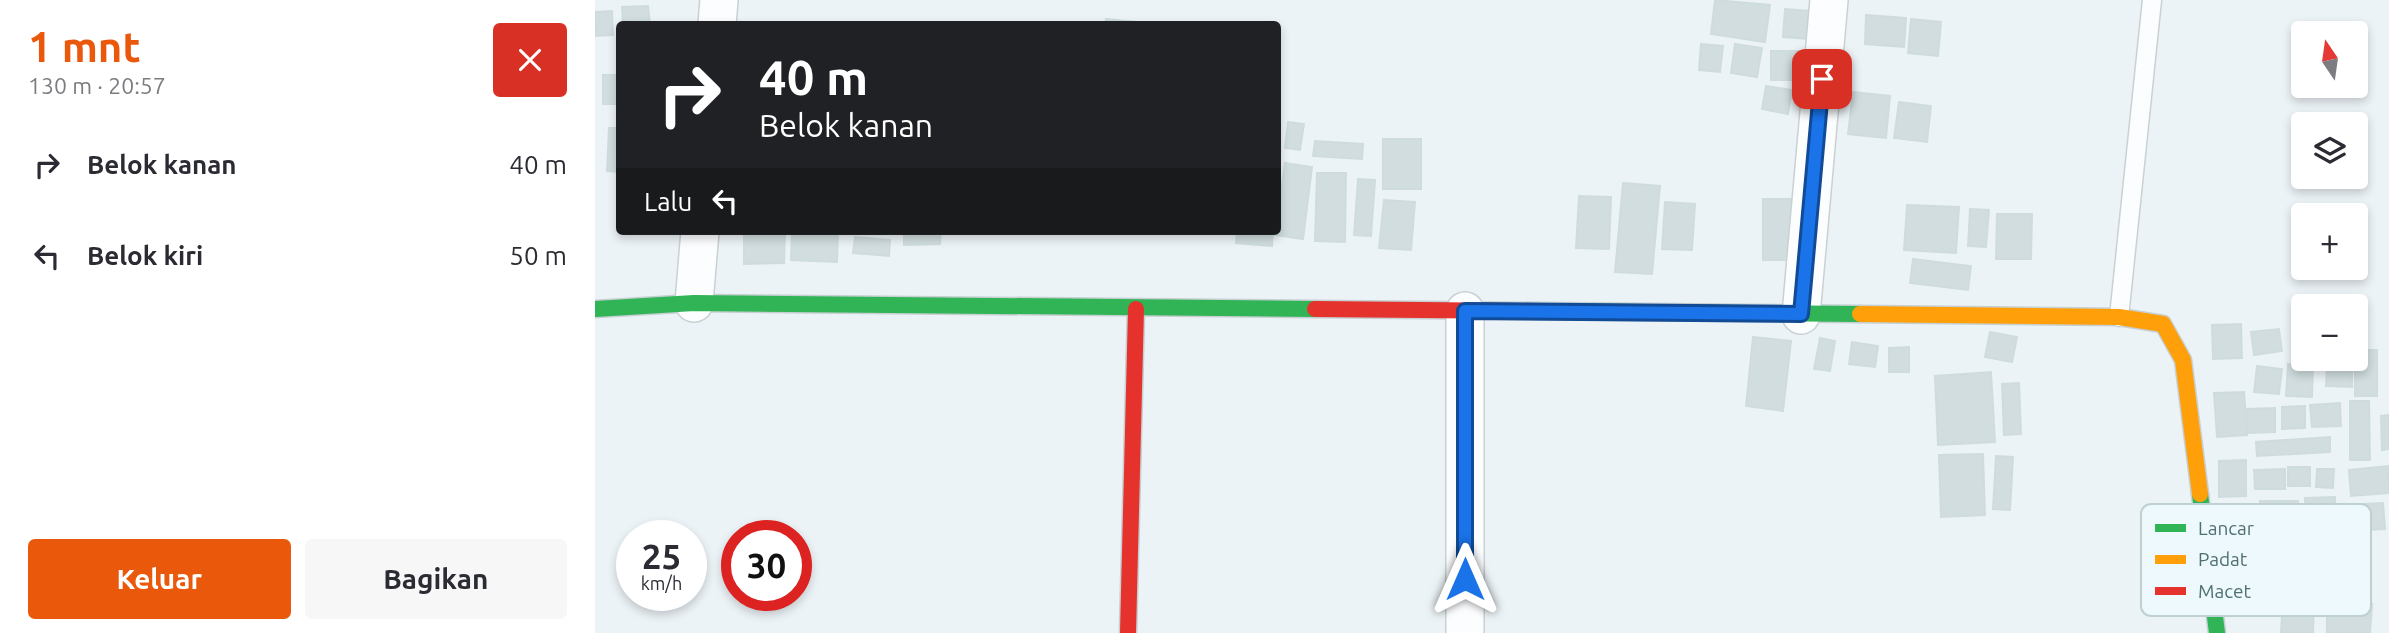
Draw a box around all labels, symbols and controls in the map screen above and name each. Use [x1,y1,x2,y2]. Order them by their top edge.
north arrow [2291,21,2368,98]
map controls [2291,21,2368,371]
text: 1 mnt [28,23,141,70]
button: close [493,23,567,97]
icon: right [644,49,735,140]
text: 40 m [759,49,868,104]
pin [1792,49,1852,109]
icon: arrive [1803,60,1841,98]
text: 130 m · 20:57 [28,73,166,98]
text: Belok kanan [759,107,933,143]
button: layers [2291,112,2368,189]
icon: right [28,146,66,184]
text: Belok kanan [87,150,237,179]
text: 40 m [509,150,567,179]
icon: left [706,182,744,220]
text: Lalu [644,187,692,216]
button: + [2291,203,2368,280]
icon: left [28,237,66,275]
text: Belok kiri [87,241,203,270]
text: 50 m [509,241,567,270]
button: − [2291,294,2368,371]
legend [2141,504,2371,616]
text: Lancar [2198,517,2254,539]
speed limit sign: 30 [721,520,812,611]
text: 25 [642,536,681,576]
button: Keluar [28,539,291,619]
button: Bagikan [305,539,567,619]
position arrow [1428,542,1502,616]
text: Padat [2198,548,2248,570]
text: km/h [641,573,682,593]
text: Macet [2198,580,2252,602]

